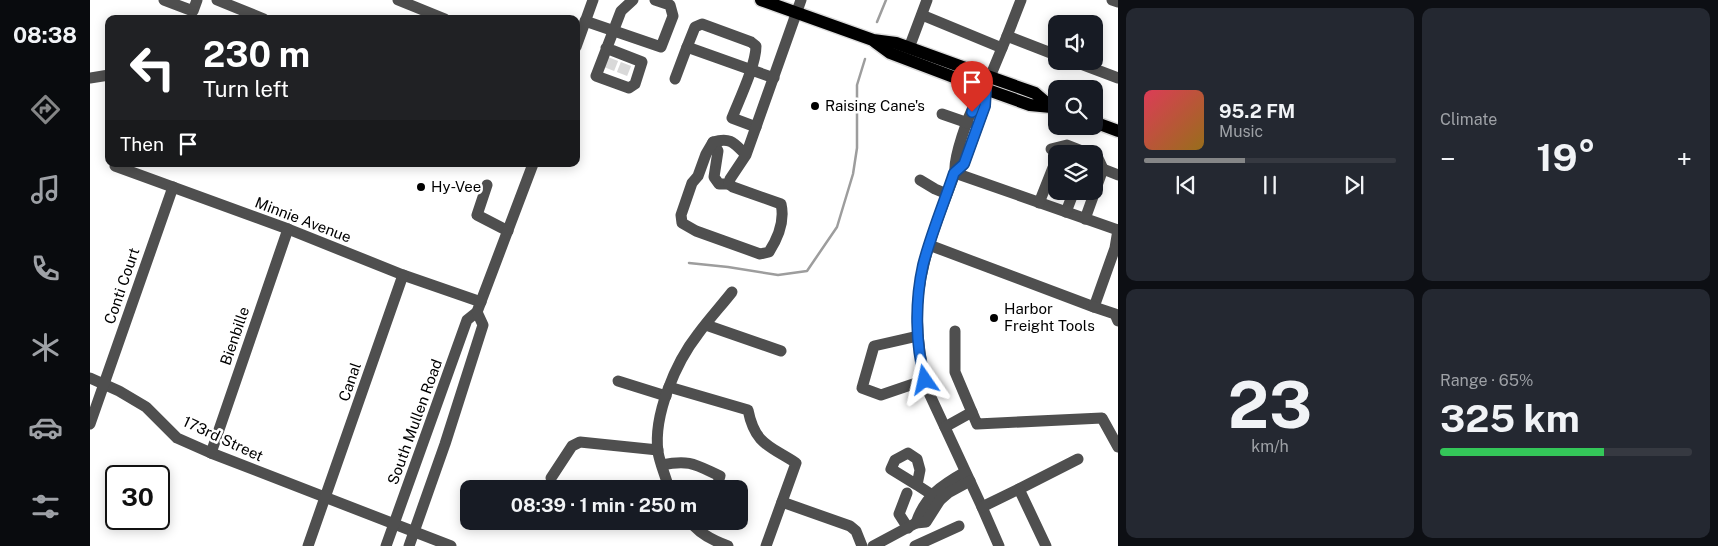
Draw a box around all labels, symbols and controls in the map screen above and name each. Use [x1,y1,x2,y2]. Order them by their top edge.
map controls [1048,15,1103,200]
button: sound [1048,15,1103,70]
text: 08:38 [13,22,77,48]
text: 230 m [203,34,310,75]
icon: left [120,35,185,100]
pin [951,61,993,112]
icon: arrive [958,68,986,96]
text: Turn left [203,76,289,102]
button: search [1048,80,1103,135]
icon: directions [28,92,63,127]
place label: Raising Cane's [825,97,925,114]
marker: Raising Cane's [809,100,821,112]
text: 95.2 FM [1219,100,1295,122]
text: Climate [1440,110,1497,129]
text: Music [1219,122,1263,141]
icon: arrive [174,130,202,158]
text: Then [120,133,164,155]
text: 19° [1536,135,1596,180]
text: − [1440,142,1456,175]
text: + [1676,142,1692,175]
button: layers [1048,145,1103,200]
icon: previous [1172,171,1200,199]
icon: pause [1256,171,1284,199]
icon: next [1340,171,1368,199]
icon: music [28,172,63,207]
place label: Hy-Vee [431,178,481,195]
marker: Hy-Vee [415,181,427,193]
street label: Minnie Avenue [253,193,354,246]
street label: Conti Court [101,245,143,326]
icon: phone [28,251,63,286]
place label: Harbor Freight Tools [1004,300,1095,334]
street label: Bienbille [217,304,252,367]
marker: Harbor Freight Tools [988,312,1000,324]
icon: climate [28,330,63,365]
position arrow [898,353,950,405]
street label: South Mullen Road [384,357,445,487]
street label: Canal [335,360,364,404]
text: 23 [1228,366,1312,443]
text: Range · 65% [1440,371,1533,390]
text: 325 km [1440,396,1580,441]
icon: car [28,410,63,445]
street label: 173rd Street [180,413,266,465]
text: km/h [1251,437,1289,456]
speed limit sign: 30 [105,465,170,530]
icon: filters [28,489,63,524]
text: 08:39 · 1 min · 250 m [511,494,697,516]

